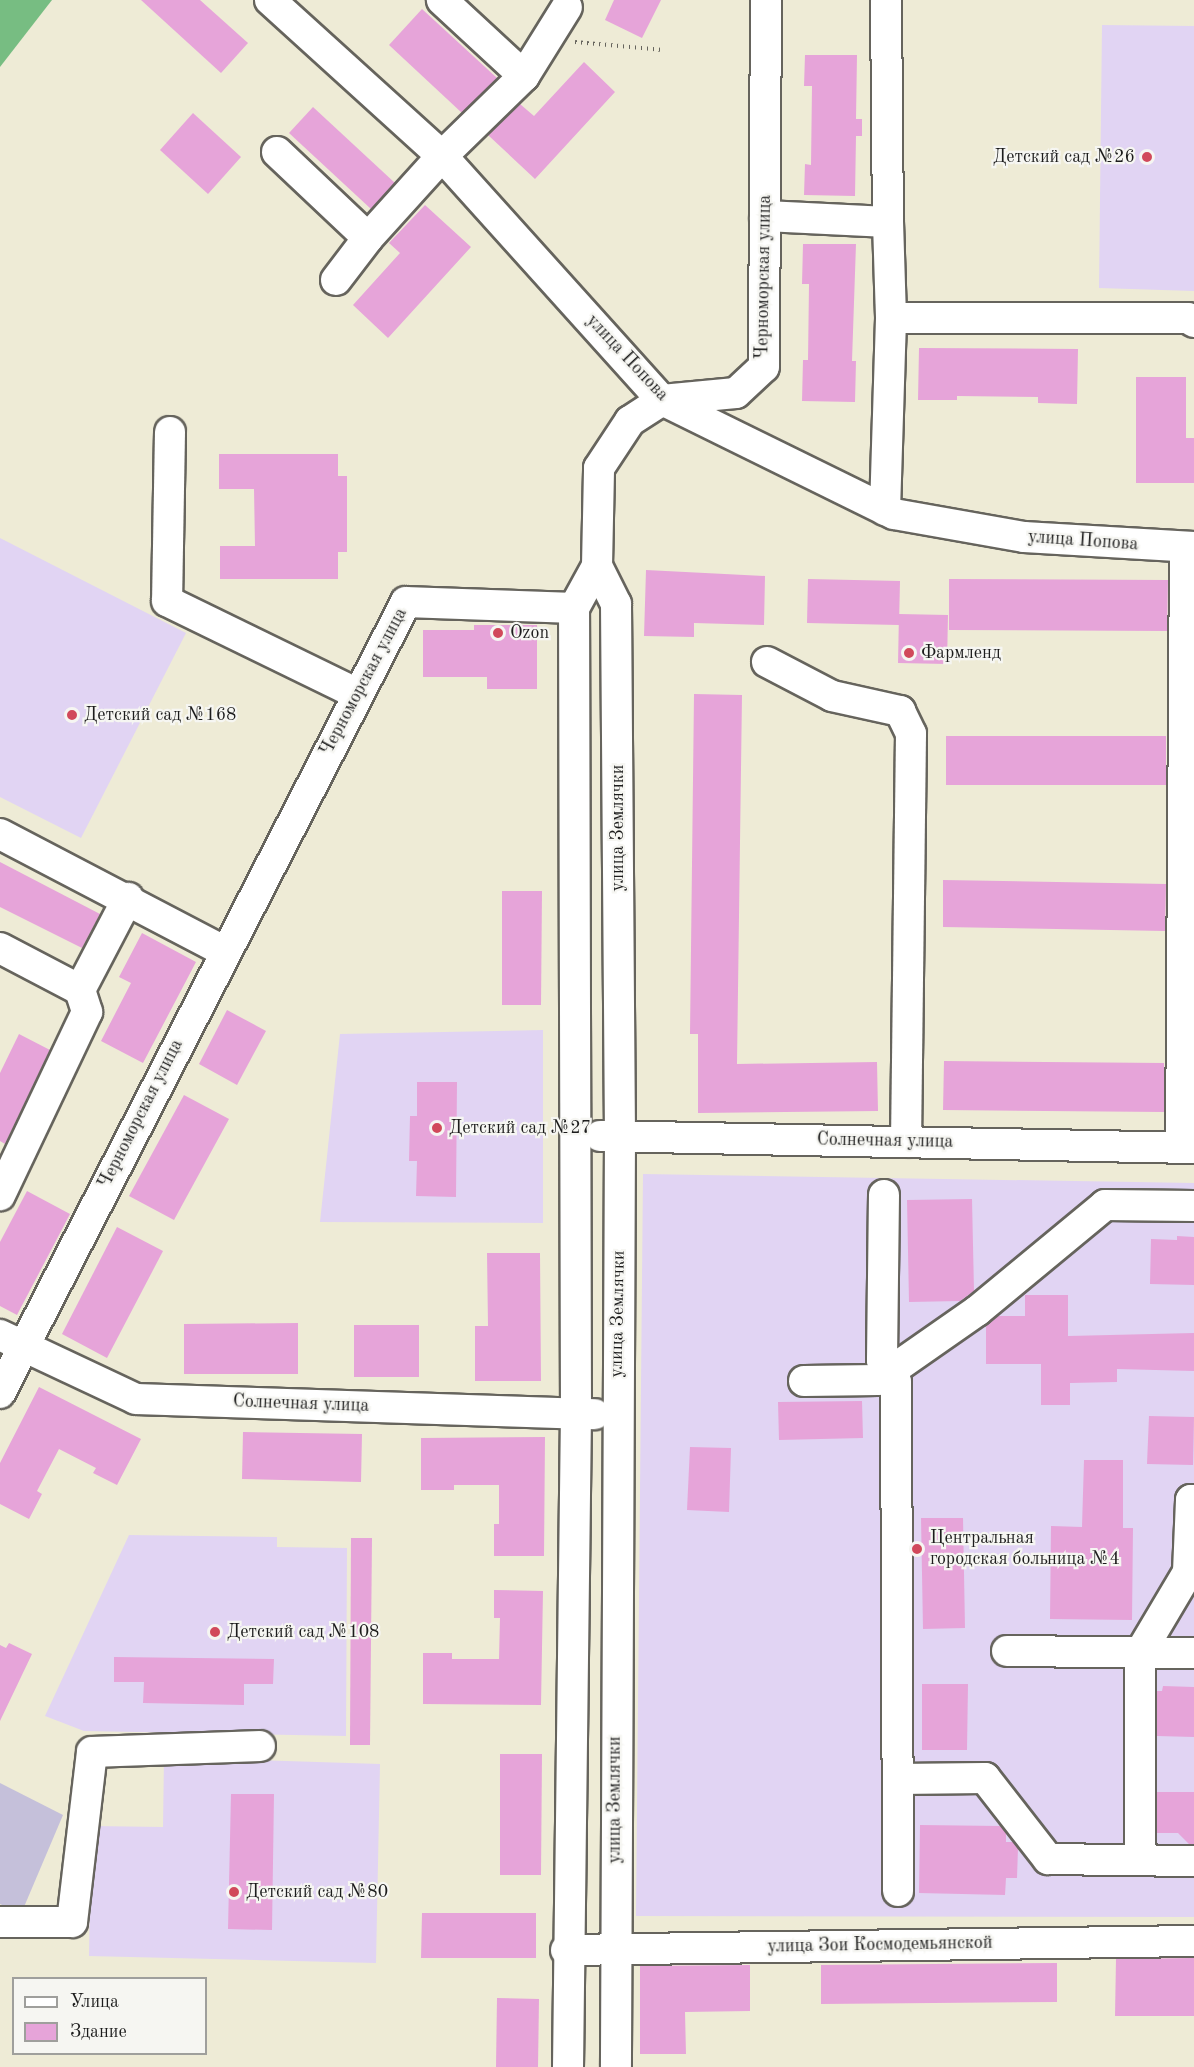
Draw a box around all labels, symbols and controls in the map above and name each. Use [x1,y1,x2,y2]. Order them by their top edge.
place label: Детский сад №26 [993,146,1135,168]
marker: Детский сад №26 [1140,150,1154,164]
street label: Черноморская улица [752,195,776,359]
street label: улица Попова [581,310,673,406]
street label: улица Попова [1027,526,1139,556]
street label: Черноморская улица [316,604,412,760]
place label: Ozon [510,622,549,644]
marker: Ozon [491,626,505,640]
place label: Фармленд [921,642,1001,664]
marker: Фармленд [902,646,916,660]
place label: Детский сад №168 [84,704,237,726]
marker: Детский сад №168 [65,708,79,722]
street label: улица Землячки [607,764,629,892]
street label: Черноморская улица [94,1036,188,1192]
place label: Детский сад №27 [449,1117,591,1139]
marker: Детский сад №27 [430,1121,444,1135]
street label: Солнечная улица [817,1129,953,1153]
street label: улица Землячки [606,1250,630,1378]
street label: Солнечная улица [232,1391,370,1417]
place label: Центральная городская больница №4 [930,1528,1120,1570]
marker: Центральная городская больница №4 [908,1540,926,1558]
place label: Детский сад №108 [227,1621,380,1643]
marker: Детский сад №108 [208,1625,222,1639]
street label: улица Землячки [604,1736,626,1864]
place label: Детский сад №80 [246,1881,388,1903]
marker: Детский сад №80 [227,1885,241,1899]
street label: улица Зои Космодемьянской [767,1932,993,1958]
legend [12,1977,207,2055]
text: Улица [70,1993,119,2011]
text: Здание [70,2023,127,2041]

